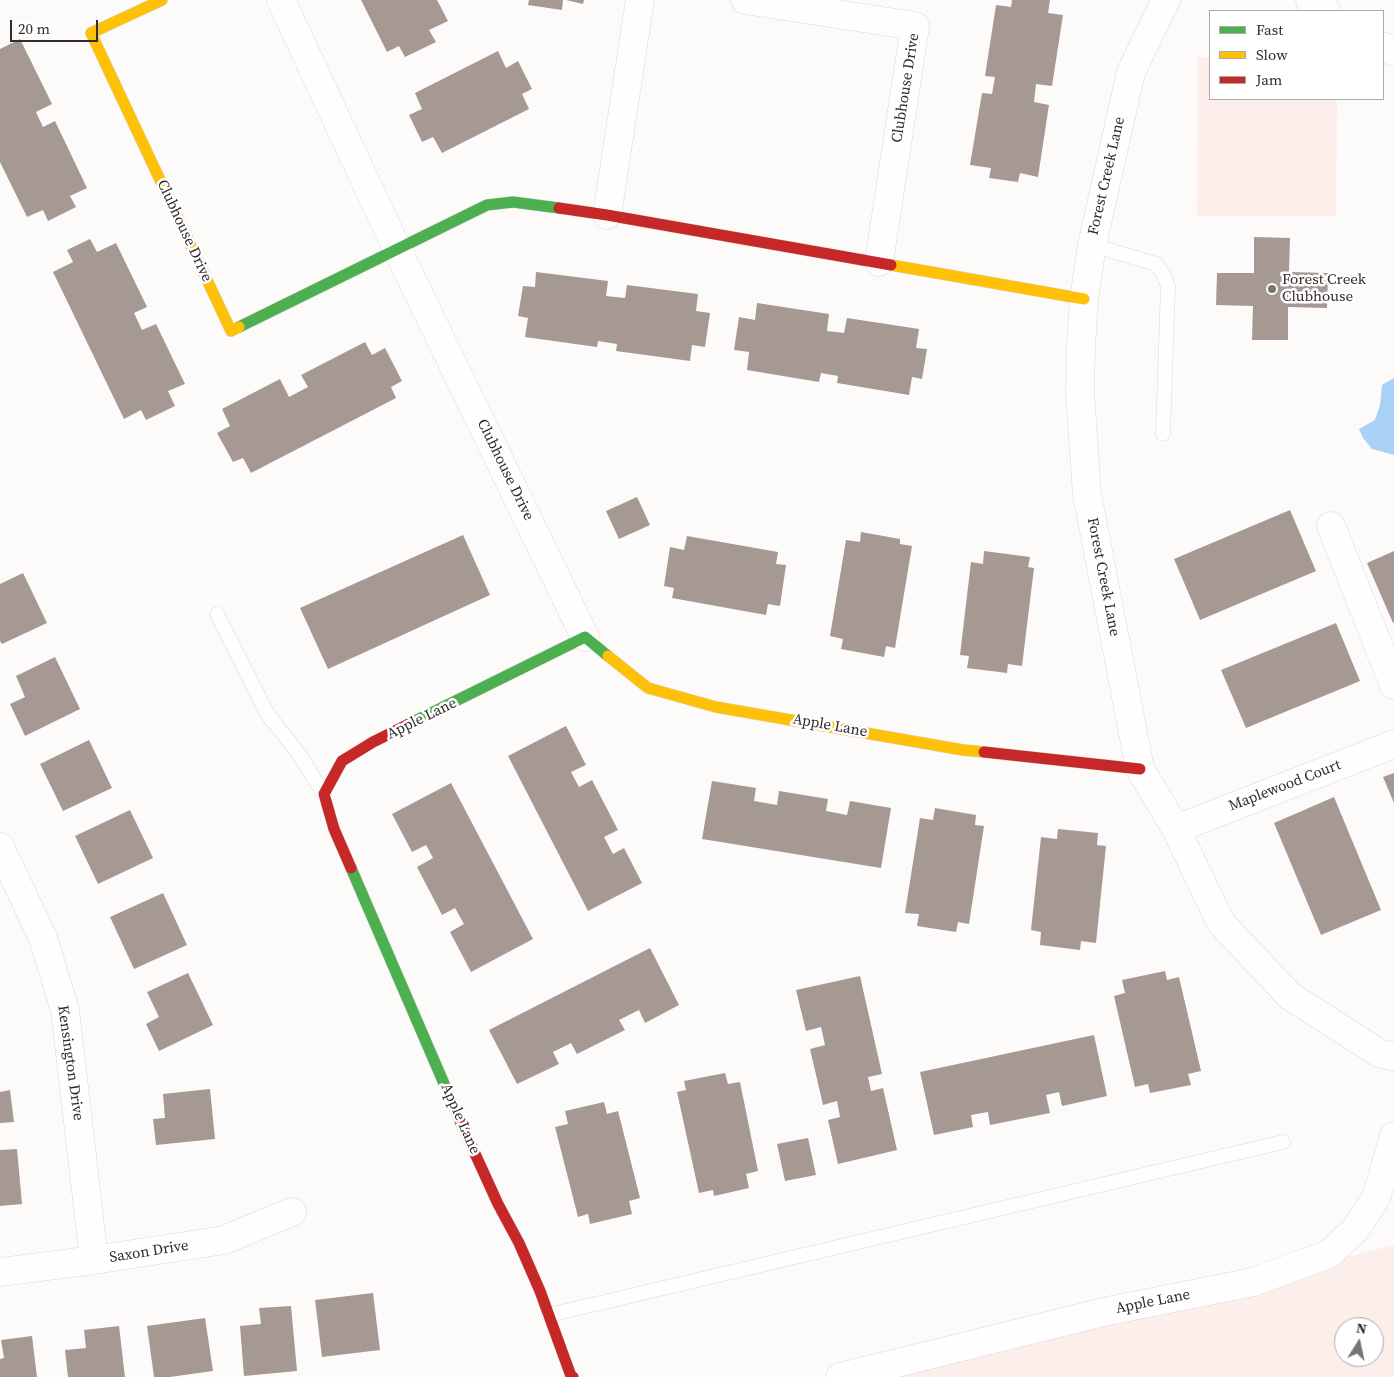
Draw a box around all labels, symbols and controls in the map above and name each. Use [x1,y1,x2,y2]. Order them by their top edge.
scale bar [12,10,100,42]
legend [1209,10,1384,100]
text: 20 m [18,18,50,39]
text: Fast [1256,19,1283,40]
street label: Clubhouse Drive [888,32,924,144]
text: Slow [1256,44,1288,65]
text: Jam [1256,69,1282,90]
street label: Forest Creek Lane [1085,115,1129,237]
street label: Clubhouse Drive [152,177,216,285]
place label: Forest Creek Clubhouse [1282,271,1366,306]
marker: Forest Creek Clubhouse [1266,283,1278,295]
street label: Clubhouse Drive [473,416,537,524]
street label: Forest Creek Lane [1083,516,1123,638]
street label: Apple Lane [384,694,460,744]
street label: Apple Lane [791,711,869,741]
street label: Maplewood Court [1226,756,1344,816]
street label: Kensington Drive [53,1004,87,1122]
street label: Apple Lane [436,1081,484,1157]
street label: Saxon Drive [108,1237,190,1267]
street label: Apple Lane [1114,1286,1192,1318]
north arrow [1334,1317,1384,1367]
text: N [1355,1317,1368,1339]

